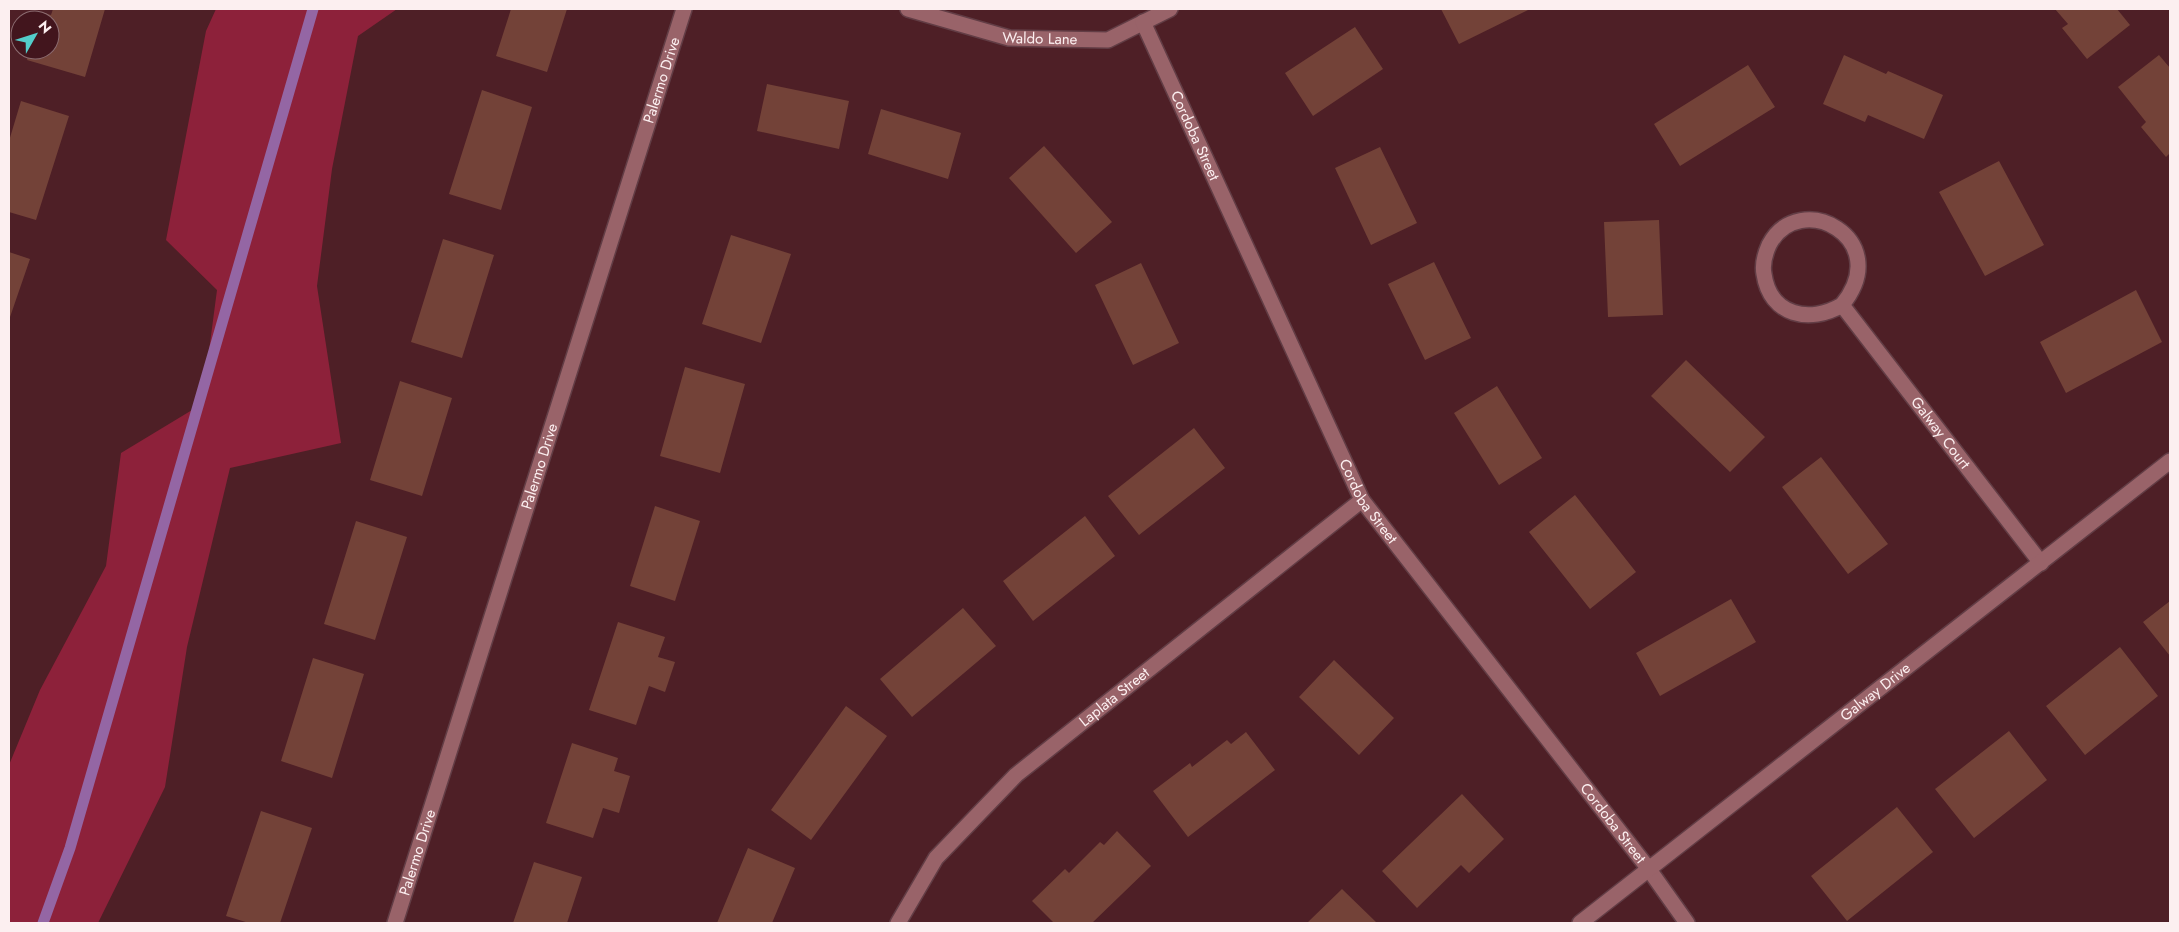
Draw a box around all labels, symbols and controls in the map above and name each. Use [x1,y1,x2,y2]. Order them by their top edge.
north arrow [10,10,60,60]
text: N [34,16,56,37]
street label: Waldo Lane [1002,27,1078,50]
street label: Palermo Drive [638,34,686,126]
street label: Cordoba Street [1165,87,1225,184]
street label: Galway Court [1906,392,1976,474]
street label: Palermo Drive [515,420,563,512]
street label: Cordoba Street [1334,455,1403,549]
street label: Galway Drive [1835,657,1915,726]
street label: Laplata Street [1074,662,1154,732]
street label: Cordoba Street [1575,778,1652,868]
street label: Palermo Drive [393,806,441,898]

